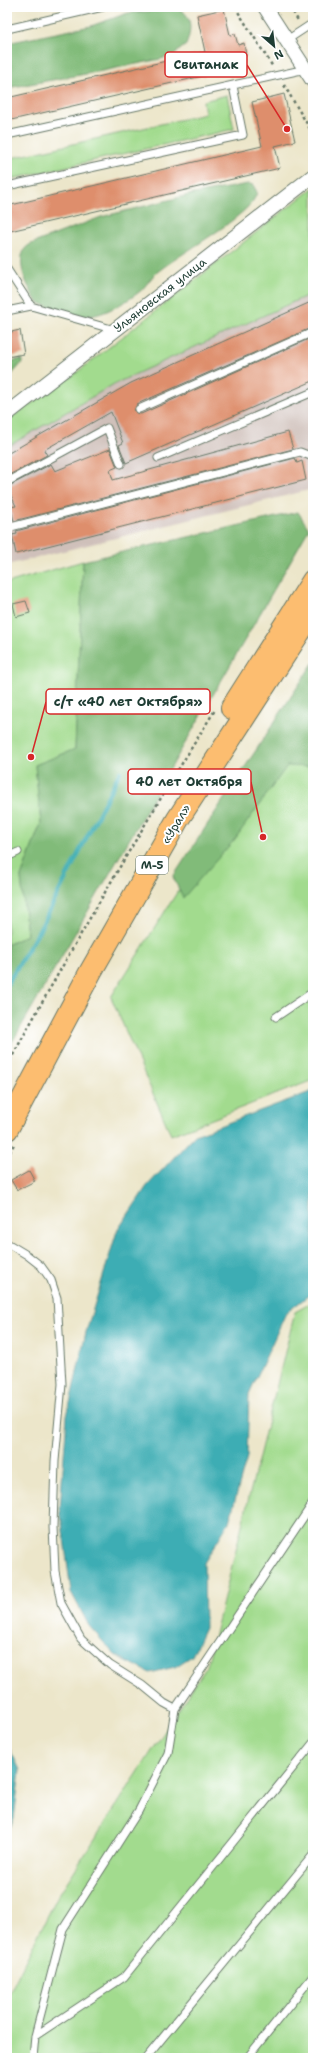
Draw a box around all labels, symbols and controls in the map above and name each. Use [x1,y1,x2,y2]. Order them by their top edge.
north arrow [254,26,294,66]
text: N [271,46,286,63]
callout: Свитанак [165,52,247,77]
text: Свитанак [173,56,239,73]
street label: Ульяновская улица [110,253,210,336]
callout: с/т «40 лет Октября» [46,689,210,714]
text: с/т «40 лет Октября» [54,693,202,710]
callout: 40 лет Октября [128,769,251,794]
text: 40 лет Октября [136,773,243,790]
street label: «Урал» [158,801,194,847]
road number: М-5 [136,856,168,874]

